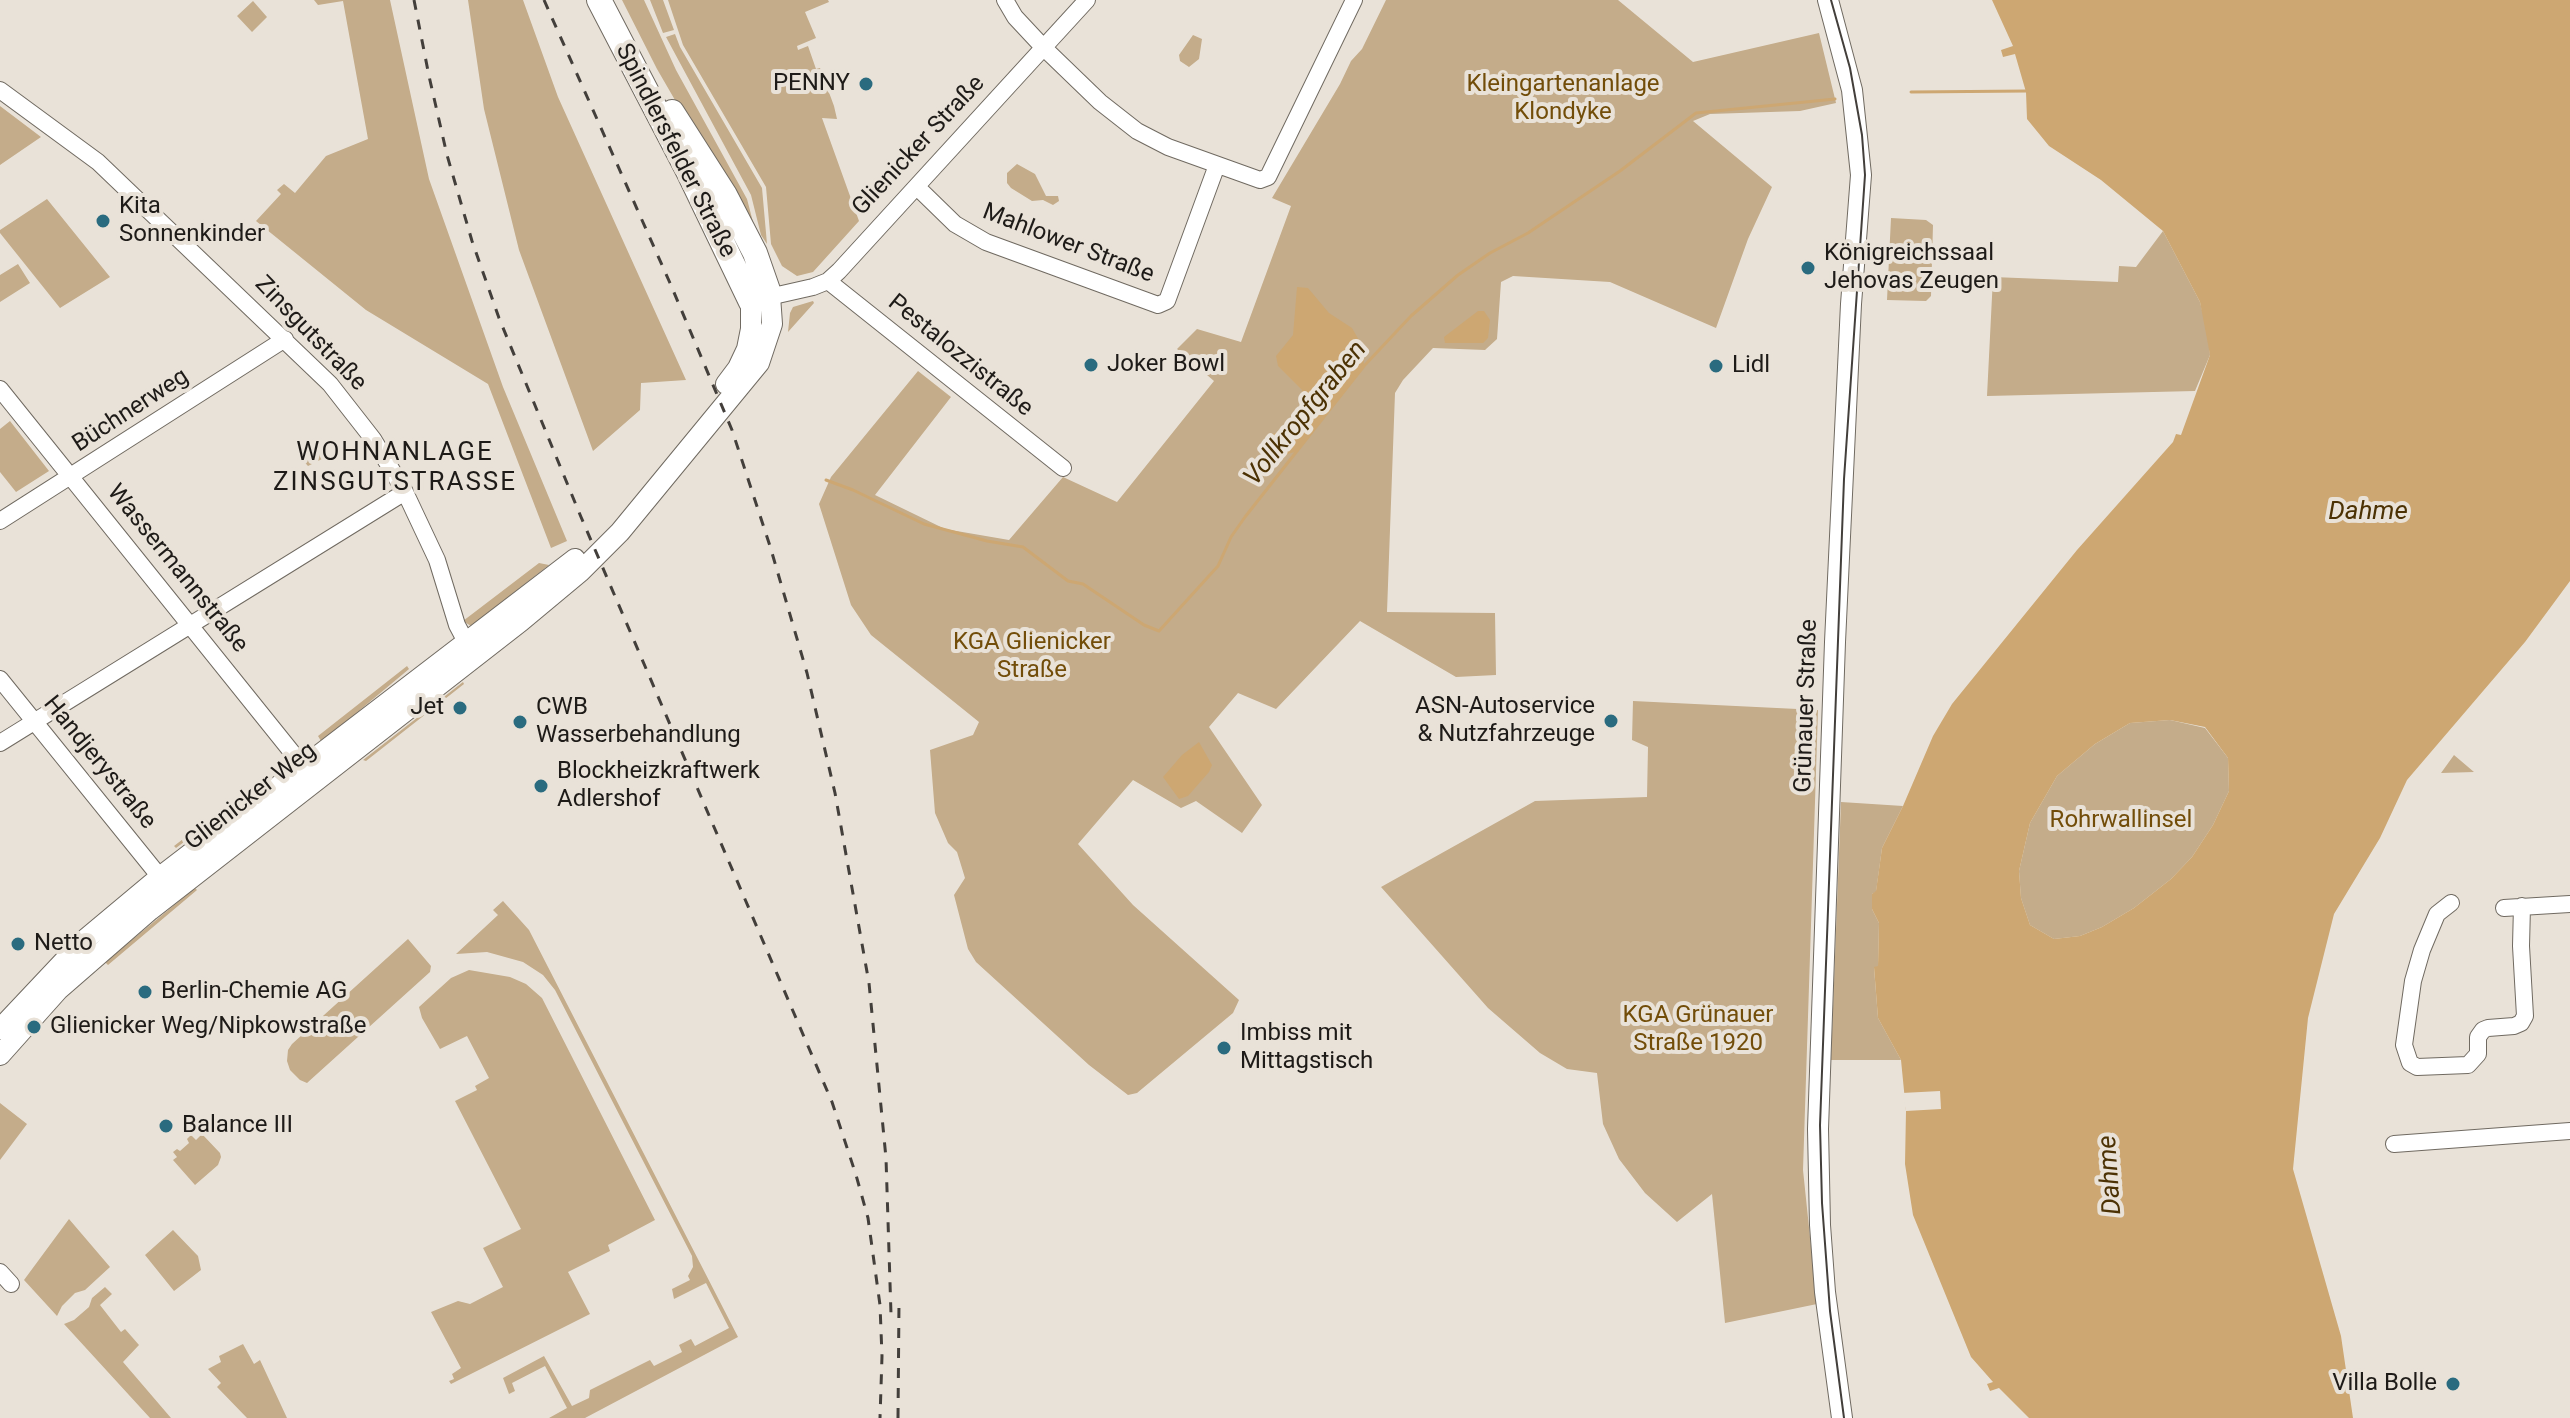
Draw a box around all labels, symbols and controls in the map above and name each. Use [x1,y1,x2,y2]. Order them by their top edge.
street label: Spindlersfelder Straße [609,39,741,263]
place label: PENNY [773,70,850,98]
street label: Glienicker Straße [847,70,991,222]
park label: Kleingartenanlage Klondyke [1466,71,1660,127]
marker: PENNY [857,75,875,93]
place label: Kita Sonnenkinder [119,193,265,249]
street label: Mahlower Straße [978,198,1158,290]
marker: Kita Sonnenkinder [94,212,112,230]
place label: Königreichssaal Jehovas Zeugen [1824,240,1999,296]
marker: Königreichssaal Jehovas Zeugen [1799,259,1817,277]
street label: Zinsgutstraße [248,271,372,397]
street label: Pestalozzistraße [882,289,1038,423]
water label: Vollkropfgraben [1238,335,1374,493]
place label: Joker Bowl [1107,351,1225,379]
place label: Lidl [1732,352,1770,380]
marker: Joker Bowl [1082,356,1100,374]
marker: Lidl [1707,357,1725,375]
street label: Büchnerweg [68,363,194,459]
district label: WOHNANLAGE ZINSGUTSTRASSE [273,437,517,498]
street label: Wassermannstraße [100,479,254,659]
water label: Dahme [2328,496,2408,528]
street label: Grünauer Straße [1790,619,1824,793]
park label: KGA Glienicker Straße [953,629,1111,685]
street label: Handjerystraße [36,691,162,835]
place label: ASN-Autoservice & Nutzfahrzeuge [1415,693,1595,749]
place label: Jet [410,694,444,722]
place label: CWB Wasserbehandlung [536,694,741,750]
marker: Jet [451,699,469,717]
marker: ASN-Autoservice & Nutzfahrzeuge [1602,712,1620,730]
marker: CWB Wasserbehandlung [511,713,529,731]
street label: Glienicker Weg [180,737,322,857]
place label: Blockheizkraftwerk Adlershof [557,758,760,814]
marker: Blockheizkraftwerk Adlershof [532,777,550,795]
park label: Rohrwallinsel [2050,807,2192,835]
place label: Netto [34,930,93,958]
marker: Netto [9,935,27,953]
place label: Berlin-Chemie AG [161,978,347,1006]
marker: Berlin-Chemie AG [136,983,154,1001]
park label: KGA Grünauer Straße 1920 [1623,1002,1773,1058]
place label: Glienicker Weg/Nipkowstraße [50,1013,366,1041]
marker: Glienicker Weg/Nipkowstraße [25,1018,43,1036]
place label: Imbiss mit Mittagstisch [1240,1020,1373,1076]
marker: Imbiss mit Mittagstisch [1215,1039,1233,1057]
place label: Balance III [182,1112,293,1140]
marker: Balance III [157,1117,175,1135]
water label: Dahme [2093,1134,2129,1216]
place label: Villa Bolle [2332,1370,2437,1398]
marker: Villa Bolle [2444,1375,2462,1393]

